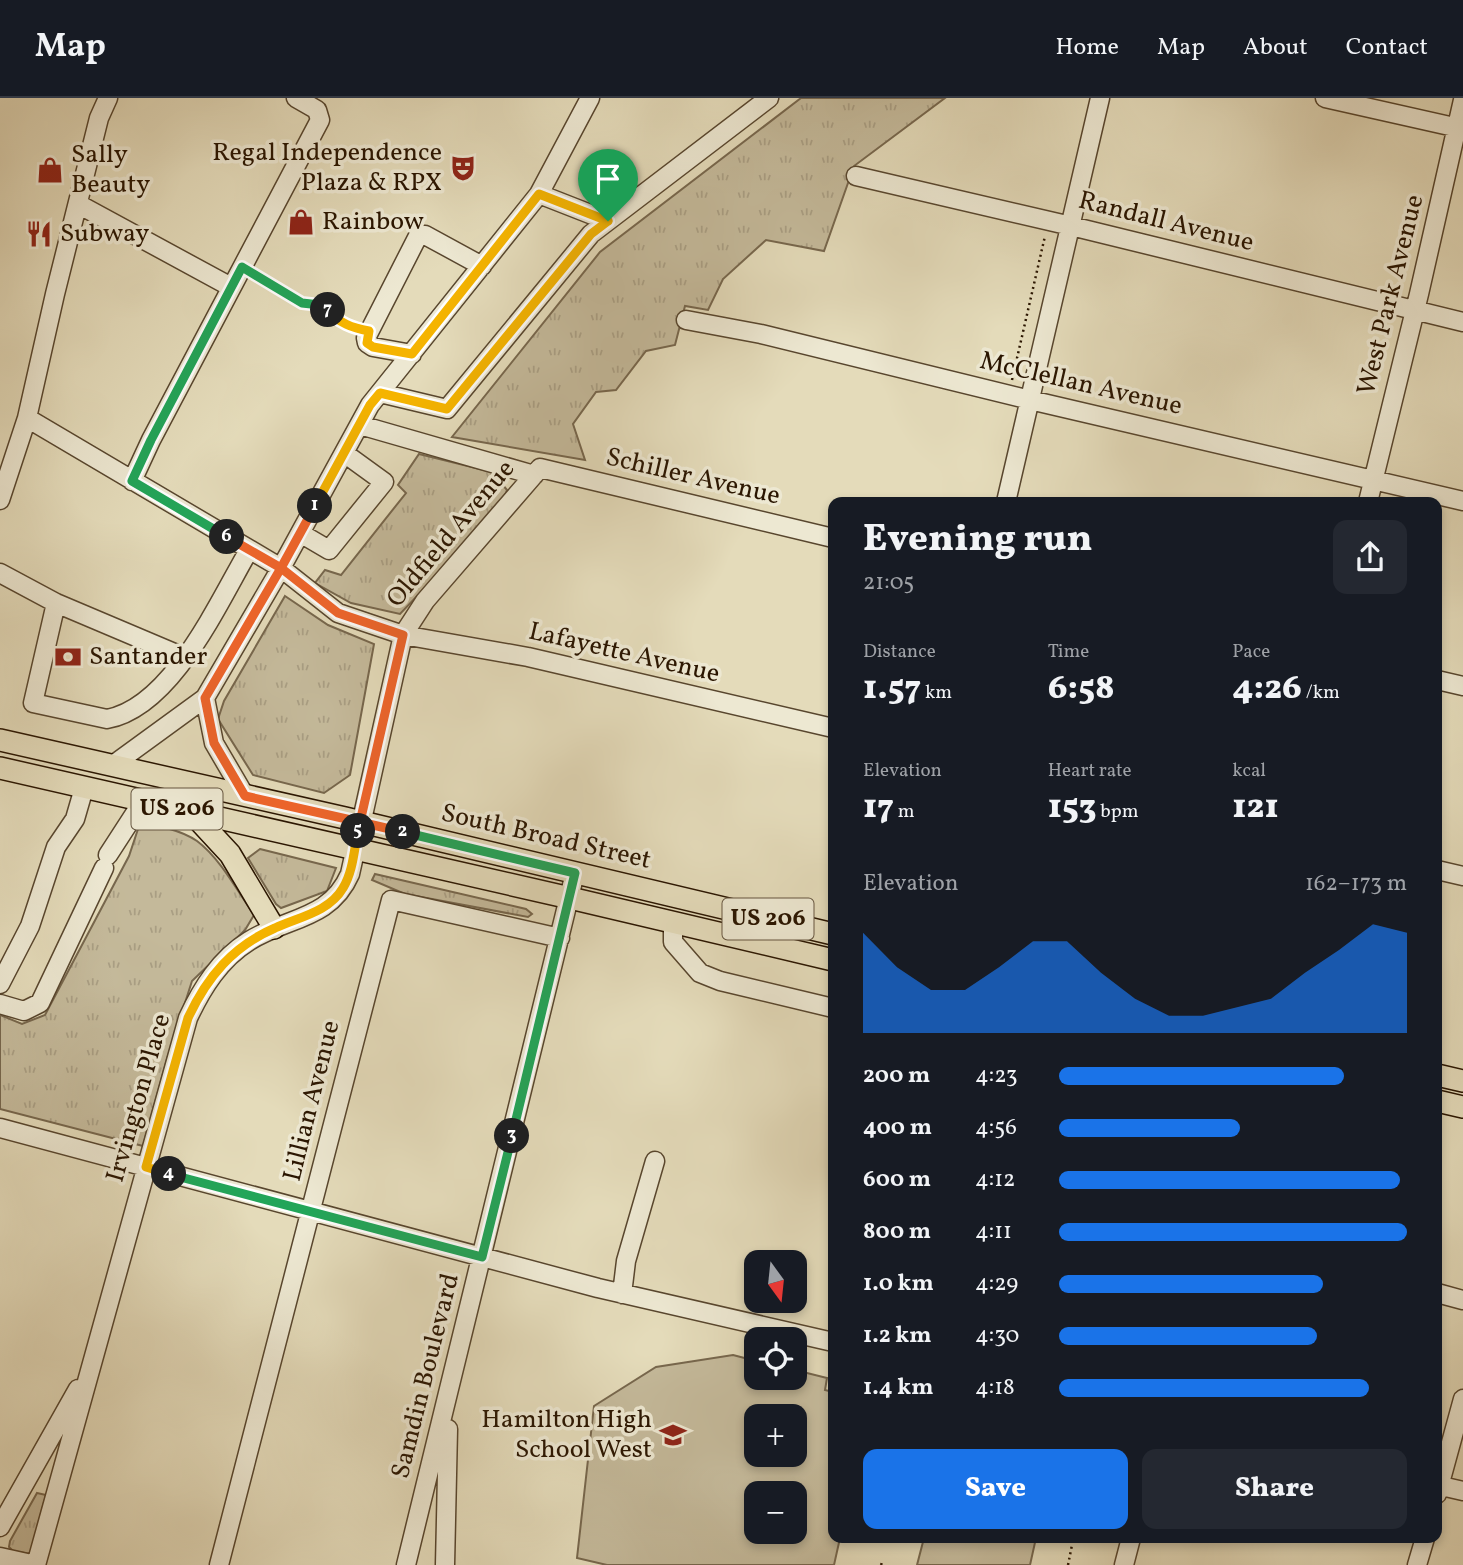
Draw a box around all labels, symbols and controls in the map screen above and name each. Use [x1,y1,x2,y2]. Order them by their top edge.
text: Map [35,25,106,71]
text: Home [1055,31,1119,65]
text: Map [1157,31,1205,65]
text: About [1243,31,1308,65]
text: Contact [1346,31,1428,65]
place label: Regal Independence Plaza & RPX [212,135,442,201]
place label: Sally Beauty [71,137,150,203]
pin [578,149,638,221]
theatre icon: Regal Independence Plaza & RPX [448,153,478,183]
shop icon: Sally Beauty [35,155,65,185]
icon: arrive [589,160,627,198]
street label: Randall Avenue [1074,183,1258,261]
street label: West Park Avenue [1349,191,1433,399]
place label: Rainbow [322,204,424,240]
shop icon: Rainbow [286,207,316,237]
place label: Subway [60,216,149,252]
restaurant icon: Subway [24,219,54,249]
pin: 7 [310,292,346,328]
text: 7 [323,296,332,322]
street label: McClellan Avenue [976,343,1186,425]
street label: Schiller Avenue [602,439,784,515]
street label: Oldfield Avenue [378,452,524,616]
pin: 1 [298,488,332,524]
text: 1 [311,492,318,518]
text: Evening run [863,514,1093,567]
pin: 6 [210,520,244,555]
button: share [1333,520,1407,594]
text: 6 [221,523,232,549]
text: 21:05 [863,567,914,599]
street label: Lafayette Avenue [525,614,723,692]
place label: Santander [89,639,207,675]
text: Distance [863,639,936,665]
text: Time [1048,639,1089,665]
text: Pace [1232,639,1270,665]
bank icon: Santander [53,642,83,672]
text: 1.57 [863,665,921,713]
text: 6:58 [1048,665,1115,713]
text: 4:26 [1232,665,1302,713]
text: km [921,680,952,706]
text: /km [1302,680,1340,706]
text: Elevation [863,758,942,784]
text: Heart rate [1048,758,1132,784]
text: kcal [1232,758,1266,784]
text: 17 [863,784,894,832]
text: 153 [1048,784,1097,832]
text: 121 [1232,784,1279,832]
road number: US 206 [132,788,222,830]
street label: South Broad Street [437,795,655,879]
text: m [894,799,915,825]
text: bpm [1097,799,1138,825]
pin: 5 [340,814,376,848]
pin: 2 [386,814,420,850]
text: 5 [353,817,362,843]
text: 2 [398,818,407,844]
text: Elevation [863,868,959,900]
text: 162–173 m [1305,868,1407,900]
road number: US 206 [722,898,814,940]
street label: Irvington Place [98,1010,180,1186]
street label: Lillian Avenue [275,1017,349,1185]
text: 200 m [863,1060,930,1092]
text: 4:23 [975,1060,1018,1092]
text: 400 m [863,1112,932,1144]
text: 4:56 [975,1112,1017,1144]
pin: 3 [494,1118,530,1154]
text: 3 [507,1122,516,1148]
pin: 4 [152,1156,186,1192]
text: 4 [163,1160,174,1186]
text: 600 m [863,1164,931,1196]
text: 4:12 [975,1164,1015,1196]
text: 800 m [863,1216,931,1248]
text: 4:11 [975,1216,1012,1248]
north arrow [744,1250,807,1312]
map controls [744,1250,807,1544]
text: 1.0 km [863,1268,934,1300]
text: 4:29 [975,1268,1018,1300]
street label: Samdin Boulevard [383,1270,469,1482]
text: 1.2 km [863,1320,932,1352]
text: 4:30 [975,1320,1019,1352]
button: locate [744,1327,807,1390]
text: 1.4 km [863,1372,934,1404]
text: 4:18 [975,1372,1015,1404]
place label: Hamilton High School West [481,1402,652,1468]
button: + [744,1404,807,1467]
school or university icon: Hamilton High School West [658,1420,688,1450]
button: Save [863,1449,1128,1529]
button: Share [1142,1449,1407,1529]
button: − [744,1481,807,1544]

